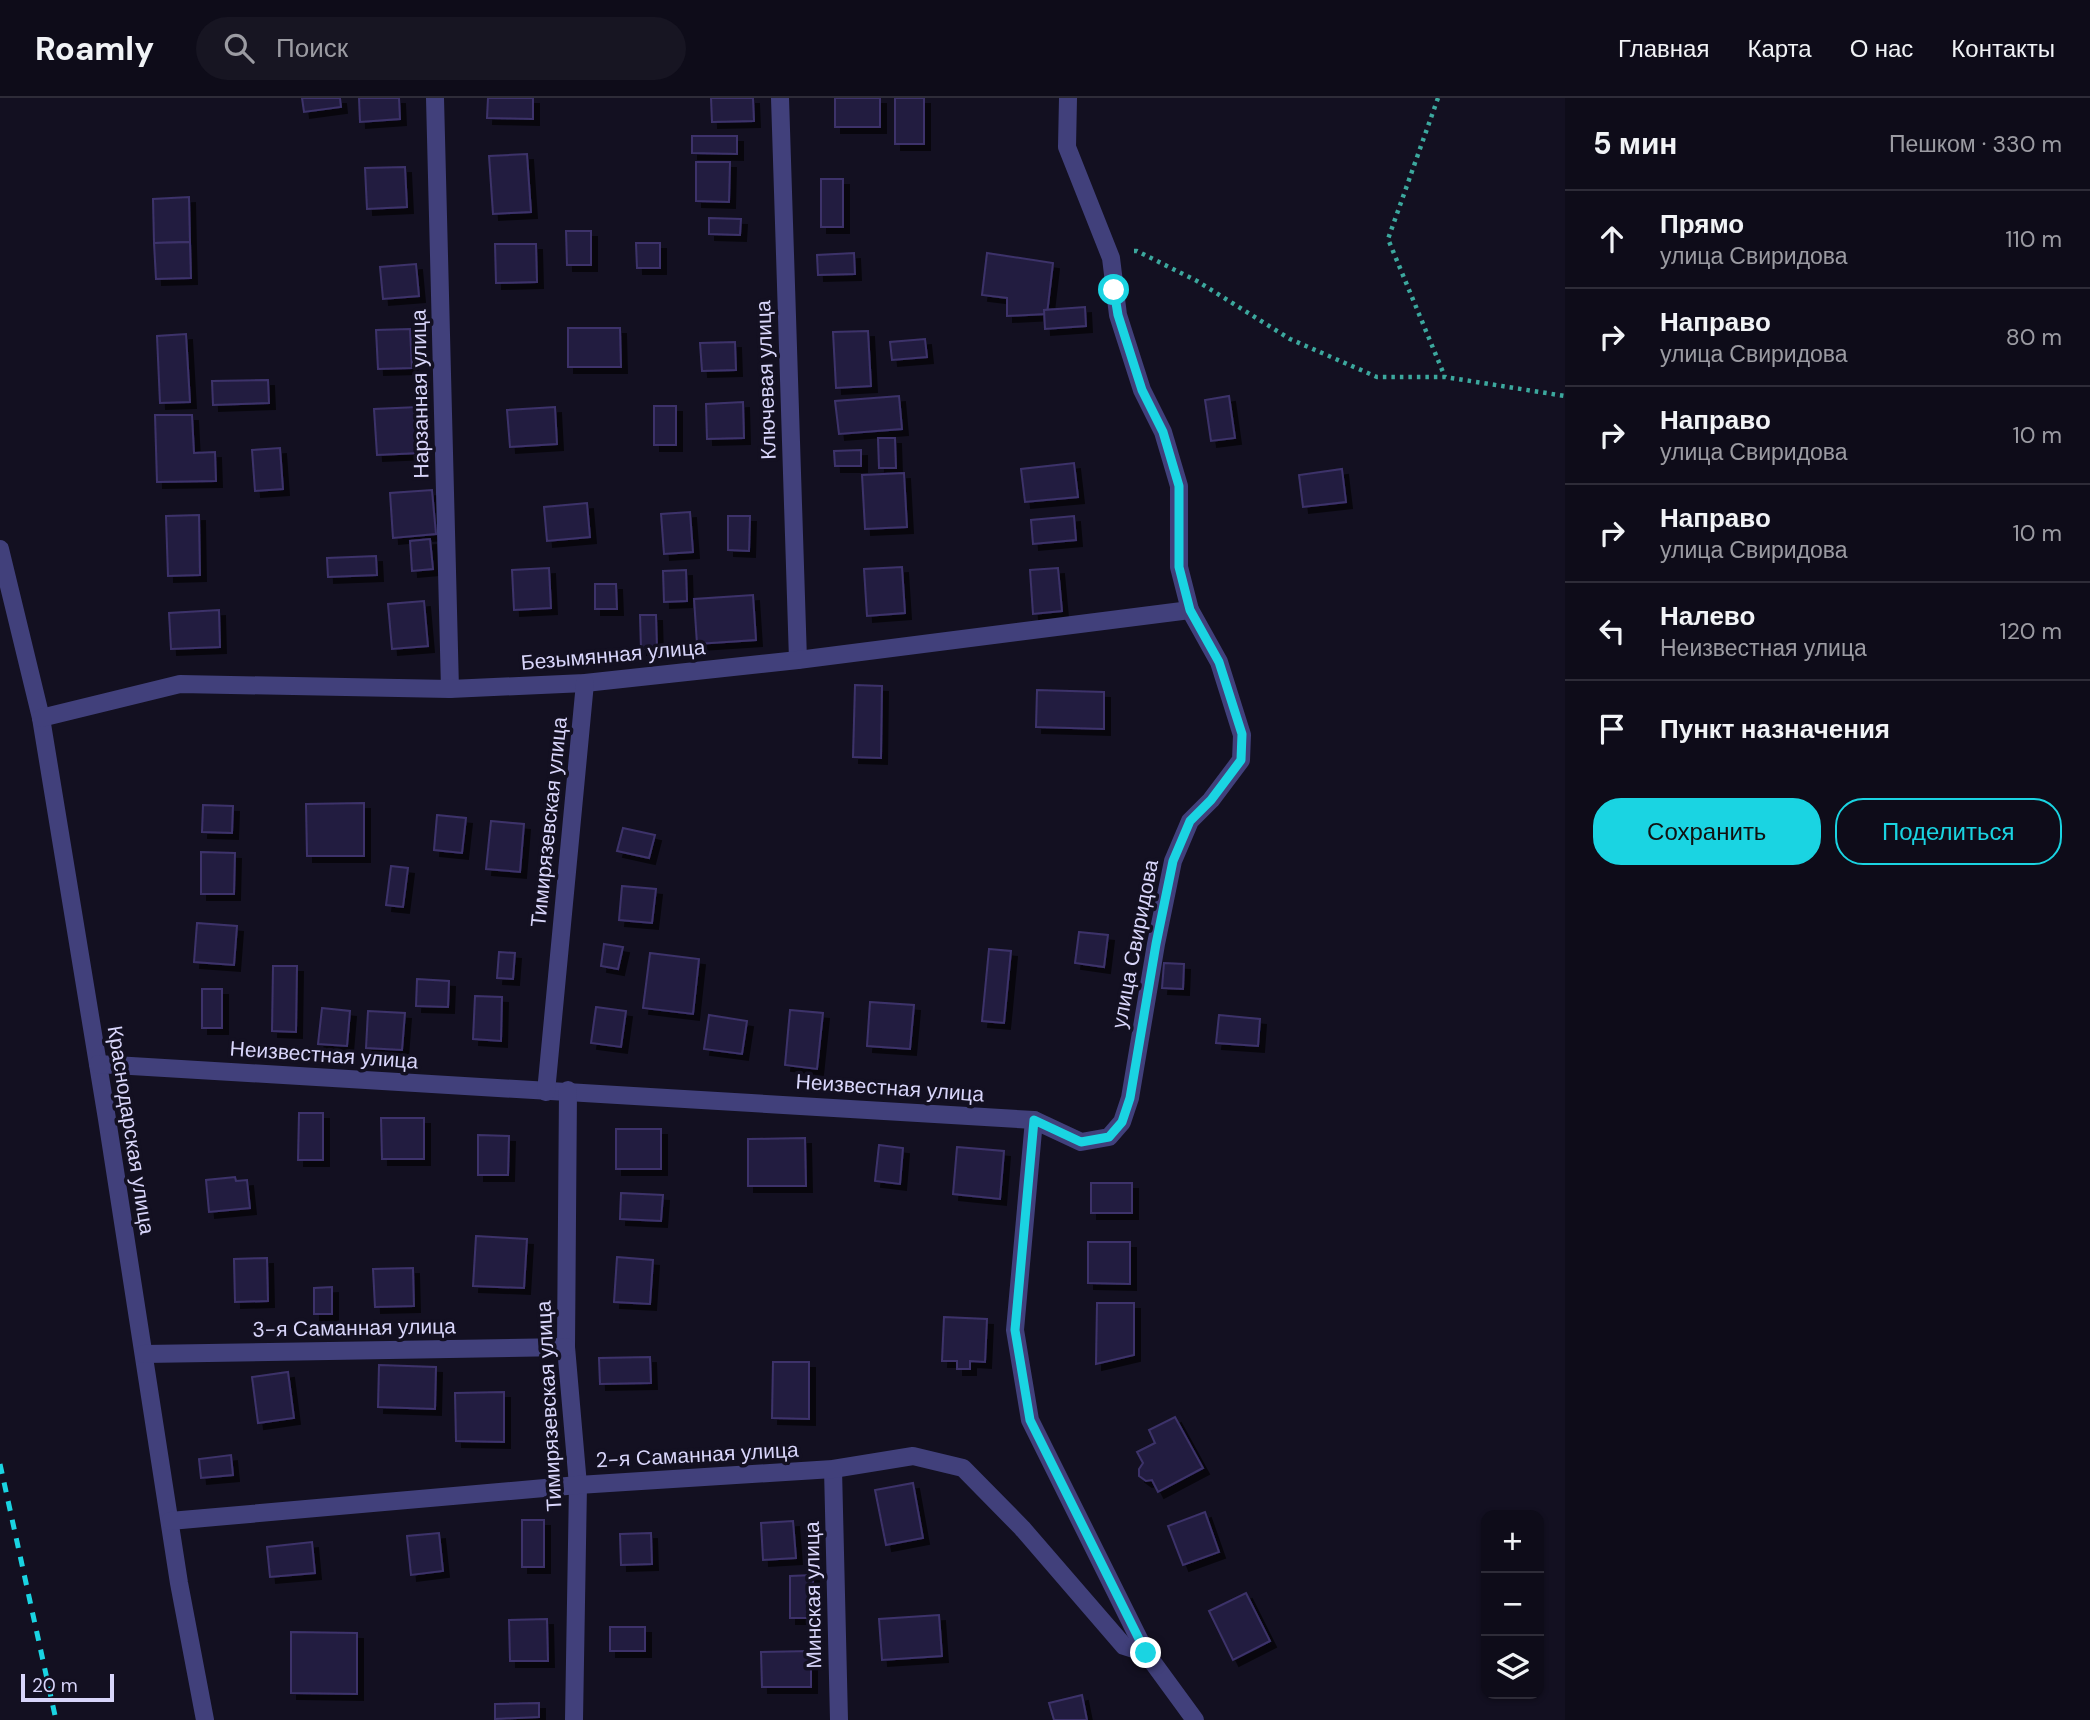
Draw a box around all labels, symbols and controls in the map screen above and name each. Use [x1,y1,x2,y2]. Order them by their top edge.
search box [196,17,686,80]
text: Roamly [35,27,154,70]
icon: search [220,29,258,67]
text: Поиск [276,31,348,65]
text: Главная [1618,33,1709,64]
text: Карта [1747,33,1812,64]
text: О нас [1850,33,1913,64]
text: Контакты [1951,33,2055,64]
text: 5 мин [1593,124,1677,163]
text: Пешком · 330 m [1889,129,2062,159]
text: Прямо [1660,207,1744,241]
icon: ahead [1593,220,1631,258]
text: 110 m [2005,224,2062,254]
text: улица Свиридова [1660,241,1848,271]
route start [1098,274,1129,305]
street label: Ключевая улица [749,299,783,460]
text: Направо [1660,305,1771,339]
street label: Нарзанная улица [405,309,435,479]
icon: right [1593,318,1631,356]
text: 80 m [2006,322,2062,352]
text: улица Свиридова [1660,339,1848,369]
text: Направо [1660,403,1771,437]
icon: right [1593,416,1631,454]
text: 10 m [2012,420,2062,450]
text: улица Свиридова [1660,437,1848,467]
text: Направо [1660,501,1771,535]
icon: right [1593,514,1631,552]
text: 10 m [2012,518,2062,548]
text: улица Свиридова [1660,535,1848,565]
text: Налево [1660,599,1755,633]
icon: left [1593,612,1631,650]
text: 120 m [1999,616,2062,646]
street label: Безымянная улица [520,633,707,677]
text: Неизвестная улица [1660,633,1867,663]
icon: arrive [1593,710,1631,748]
text: Пункт назначения [1660,712,1890,746]
street label: Тимирязевская улица [524,715,574,928]
button: Сохранить [1593,798,1821,865]
button: Поделиться [1835,798,2062,865]
street label: улица Свиридова [1105,857,1165,1031]
street label: Краснодарская улица [101,1024,161,1237]
street label: Неизвестная улица [229,1034,420,1076]
street label: Неизвестная улица [795,1067,986,1109]
street label: Тимирязевская улица [529,1300,569,1512]
street label: 3-я Саманная улица [252,1312,456,1344]
street label: 2-я Саманная улица [595,1436,799,1474]
map controls [1481,1510,1544,1699]
button: + [1481,1510,1544,1573]
street label: Минская улица [798,1521,828,1669]
button: − [1481,1573,1544,1636]
button: layers [1481,1636,1544,1699]
route end [1130,1637,1161,1668]
scale bar [21,1671,114,1703]
text: 20 m [32,1673,78,1698]

